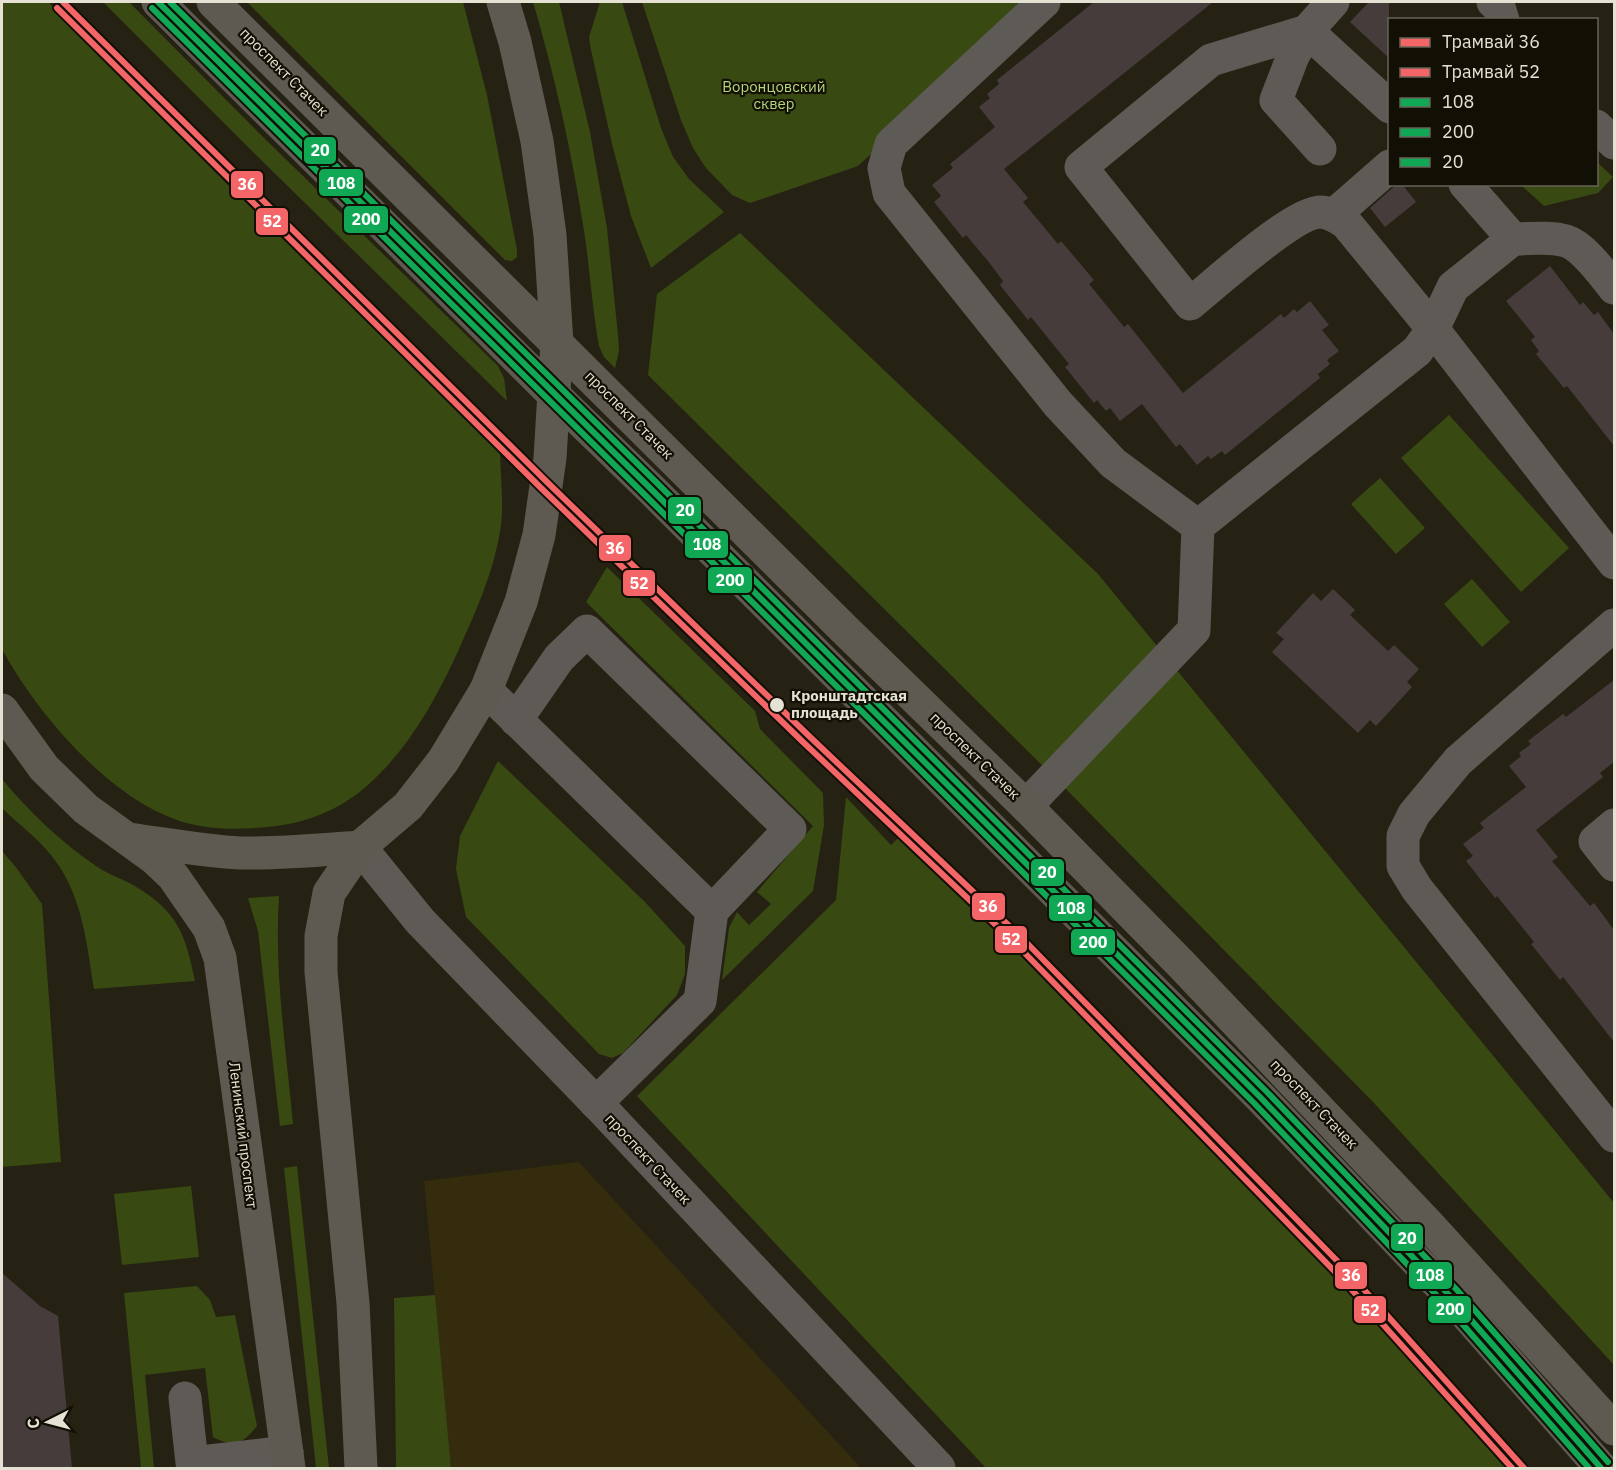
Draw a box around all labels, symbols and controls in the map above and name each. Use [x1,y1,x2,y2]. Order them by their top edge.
legend [1388,18,1598,186]
street label: проспект Стачек [236,23,333,120]
text: Трамвай 36 [1442,30,1540,53]
text: Трамвай 52 [1442,60,1540,83]
park label: Воронцовский сквер [722,77,826,113]
text: 108 [1442,90,1474,113]
text: 200 [1442,120,1474,143]
line badge: 20 [303,136,337,165]
text: 20 [310,140,330,160]
text: 20 [1442,150,1464,173]
line badge: 108 [318,168,364,197]
line badge: 36 [230,170,264,199]
text: 108 [327,173,355,193]
text: 36 [237,174,257,194]
line badge: 200 [343,205,389,234]
line badge: 52 [255,207,289,236]
text: 200 [352,209,381,229]
text: 52 [262,211,282,231]
street label: проспект Стачек [581,366,678,463]
line badge: 20 [667,496,702,525]
text: 20 [675,500,695,520]
line badge: 108 [684,530,729,559]
line badge: 36 [598,534,632,562]
text: 108 [693,534,721,554]
text: 36 [605,538,625,558]
line badge: 200 [707,566,753,594]
line badge: 52 [622,569,656,597]
text: 200 [716,570,745,590]
text: 52 [629,573,649,593]
place label: Кронштадтская площадь [791,686,907,722]
marker: Кронштадтская площадь [768,696,786,714]
street label: проспект Стачек [926,708,1024,803]
line badge: 20 [1030,858,1065,887]
text: 20 [1037,862,1057,882]
line badge: 36 [971,892,1006,921]
line badge: 108 [1048,894,1093,922]
text: 36 [978,896,998,916]
text: 108 [1057,898,1085,918]
line badge: 52 [994,925,1028,954]
line badge: 200 [1070,928,1116,956]
text: 52 [1001,929,1021,949]
text: 200 [1079,932,1108,952]
street label: проспект Стачек [1267,1055,1362,1153]
street label: Ленинский проспект [225,1061,262,1209]
street label: проспект Стачек [601,1109,695,1208]
line badge: 20 [1390,1223,1424,1252]
text: 20 [1397,1228,1417,1248]
line badge: 36 [1334,1261,1368,1290]
line badge: 108 [1408,1261,1453,1290]
text: 36 [1341,1265,1361,1285]
text: 108 [1416,1265,1444,1285]
line badge: 52 [1353,1295,1387,1324]
line badge: 200 [1427,1295,1472,1324]
text: 200 [1436,1299,1465,1319]
text: 52 [1360,1300,1380,1320]
north arrow [18,1392,78,1452]
text: С [23,1417,44,1430]

